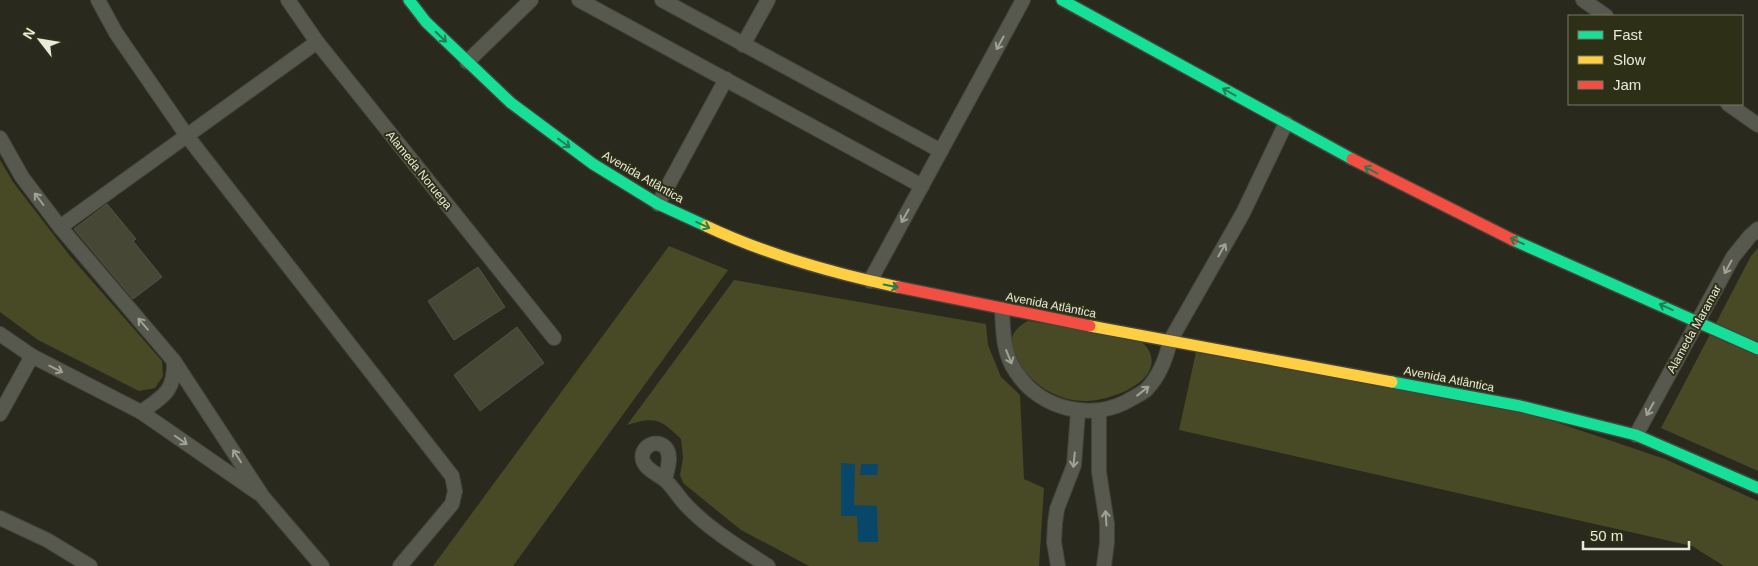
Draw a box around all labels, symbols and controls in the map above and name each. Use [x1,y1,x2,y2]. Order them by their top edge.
north arrow [15,15,65,65]
legend [1568,15,1743,105]
text: N [19,25,38,42]
text: Fast [1613,26,1643,43]
one-way arrow [434,31,447,43]
one-way arrow [995,35,1005,50]
text: Slow [1613,51,1646,68]
text: Jam [1613,76,1641,93]
one-way arrow [1221,87,1236,97]
street label: Alameda Noruega [383,128,455,212]
one-way arrow [557,137,570,148]
street label: Avenida Atlântica [600,148,687,206]
one-way arrow [1364,165,1379,175]
one-way arrow [34,192,44,206]
one-way arrow [900,208,909,223]
one-way arrow [695,221,710,231]
one-way arrow [1510,236,1525,246]
one-way arrow [1217,243,1227,258]
one-way arrow [1723,259,1733,274]
one-way arrow [882,281,898,291]
street label: Alameda Maramar [1664,282,1724,376]
street label: Avenida Atlântica [1005,289,1098,321]
one-way arrow [1659,302,1674,312]
one-way arrow [137,318,148,331]
one-way arrow [1005,349,1014,364]
street label: Avenida Atlântica [1403,363,1496,395]
one-way arrow [48,364,63,374]
one-way arrow [1137,385,1150,396]
one-way arrow [1645,401,1654,416]
one-way arrow [174,435,188,445]
one-way arrow [232,450,242,464]
one-way arrow [1069,452,1079,468]
one-way arrow [1102,510,1111,526]
scale bar [1583,518,1689,550]
text: 50 m [1590,527,1623,544]

